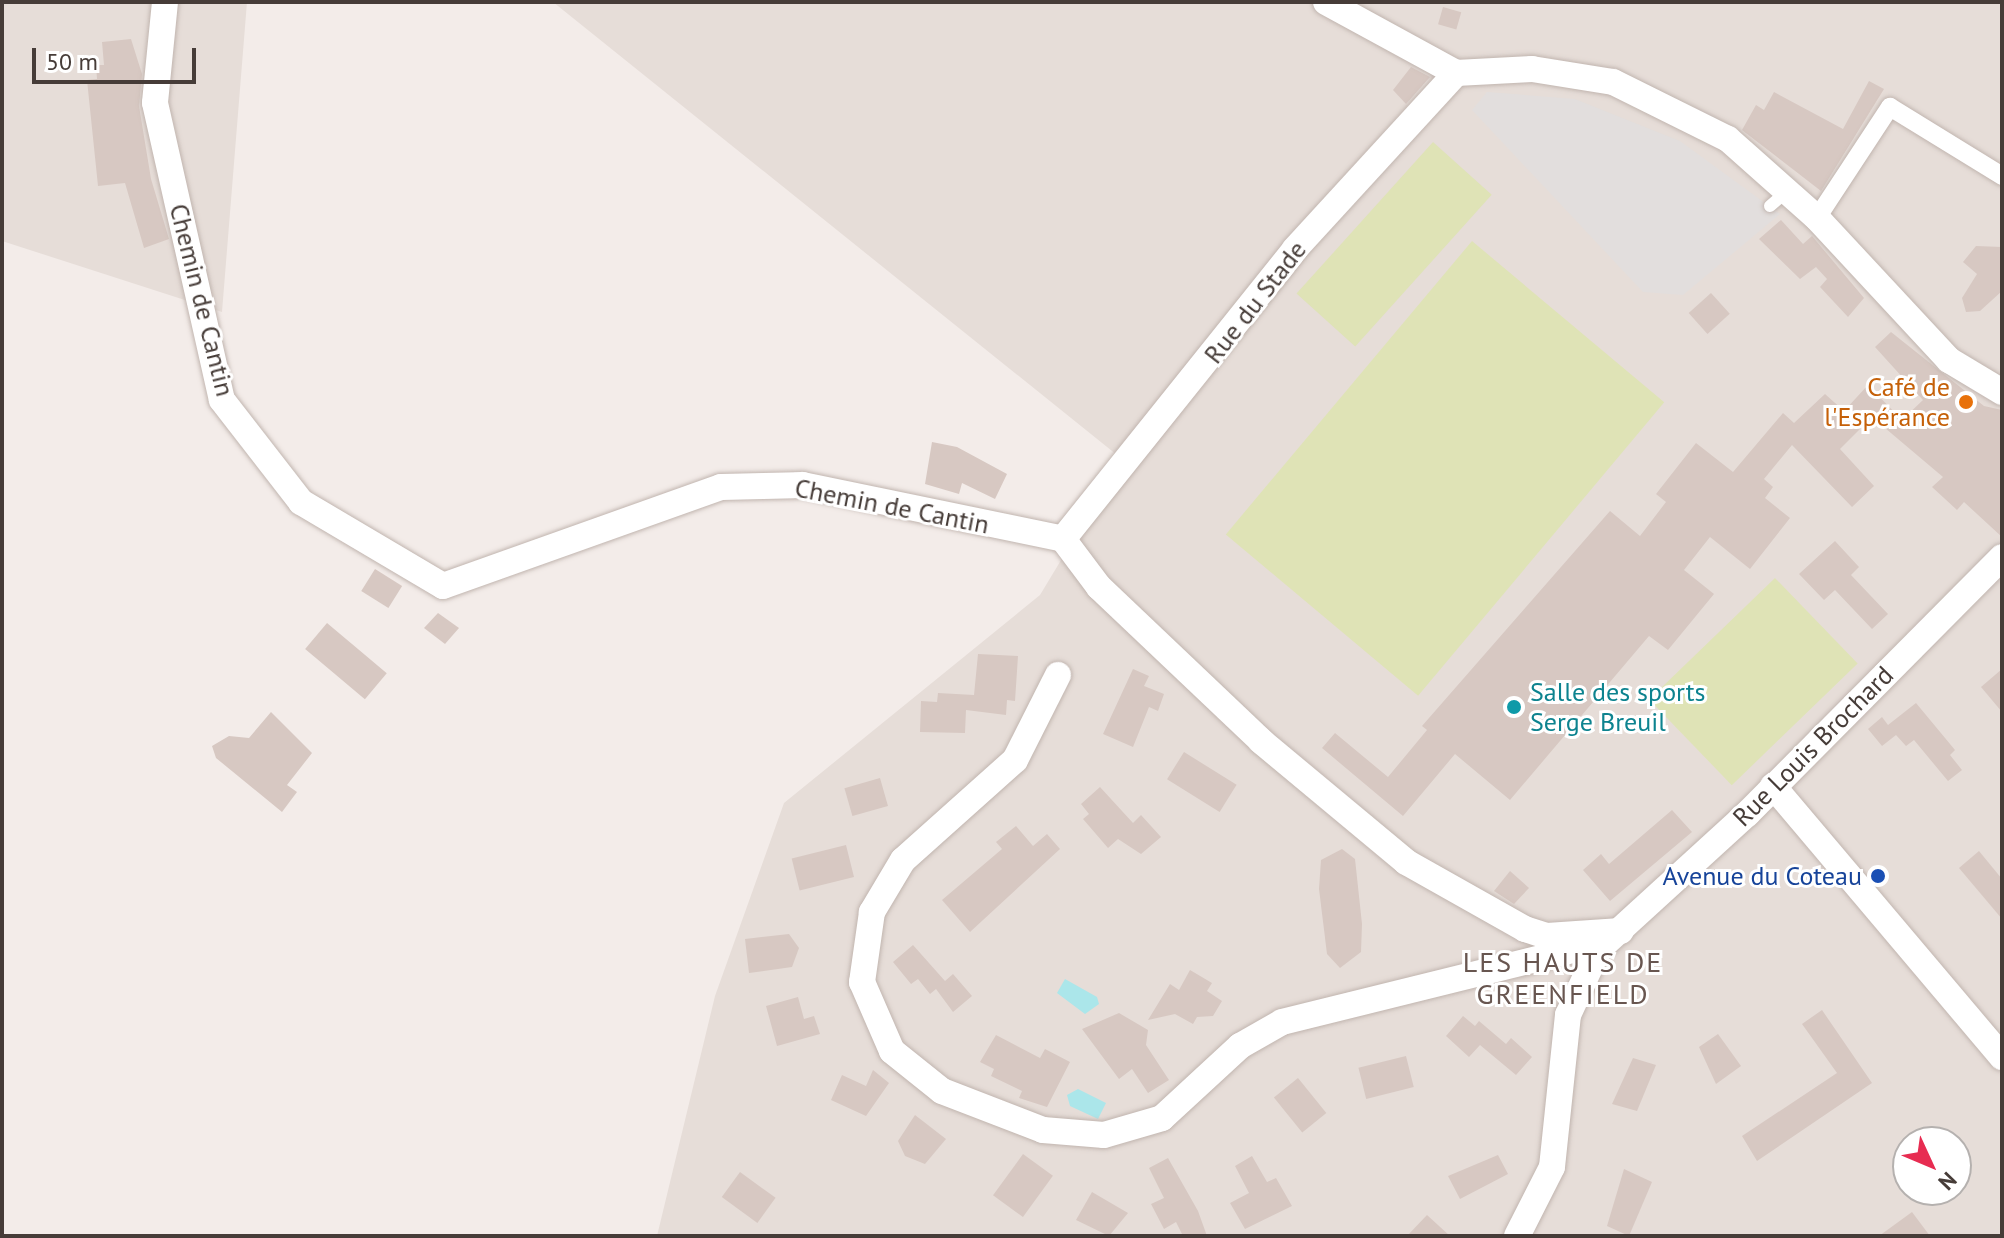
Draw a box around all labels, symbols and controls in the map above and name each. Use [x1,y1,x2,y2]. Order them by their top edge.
scale bar [36,32,200,82]
text: 50 m [46,46,98,77]
street label: Chemin de Cantin [163,201,241,399]
street label: Rue du Stade [1197,234,1313,370]
place label: Café de l'Espérance [1824,371,1950,432]
marker: Café de l'Espérance [1957,393,1975,411]
street label: Chemin de Cantin [792,472,992,540]
street label: Rue Louis Brochard [1726,659,1900,833]
place label: Salle des sports Serge Breuil [1530,676,1705,738]
marker: Salle des sports Serge Breuil [1505,698,1523,716]
place label: Avenue du Coteau [1662,860,1862,892]
marker: Avenue du Coteau [1869,867,1887,885]
district label: LES HAUTS DE GREENFIELD [1463,945,1663,1011]
north arrow [1892,1126,1972,1206]
text: N [1933,1166,1963,1196]

